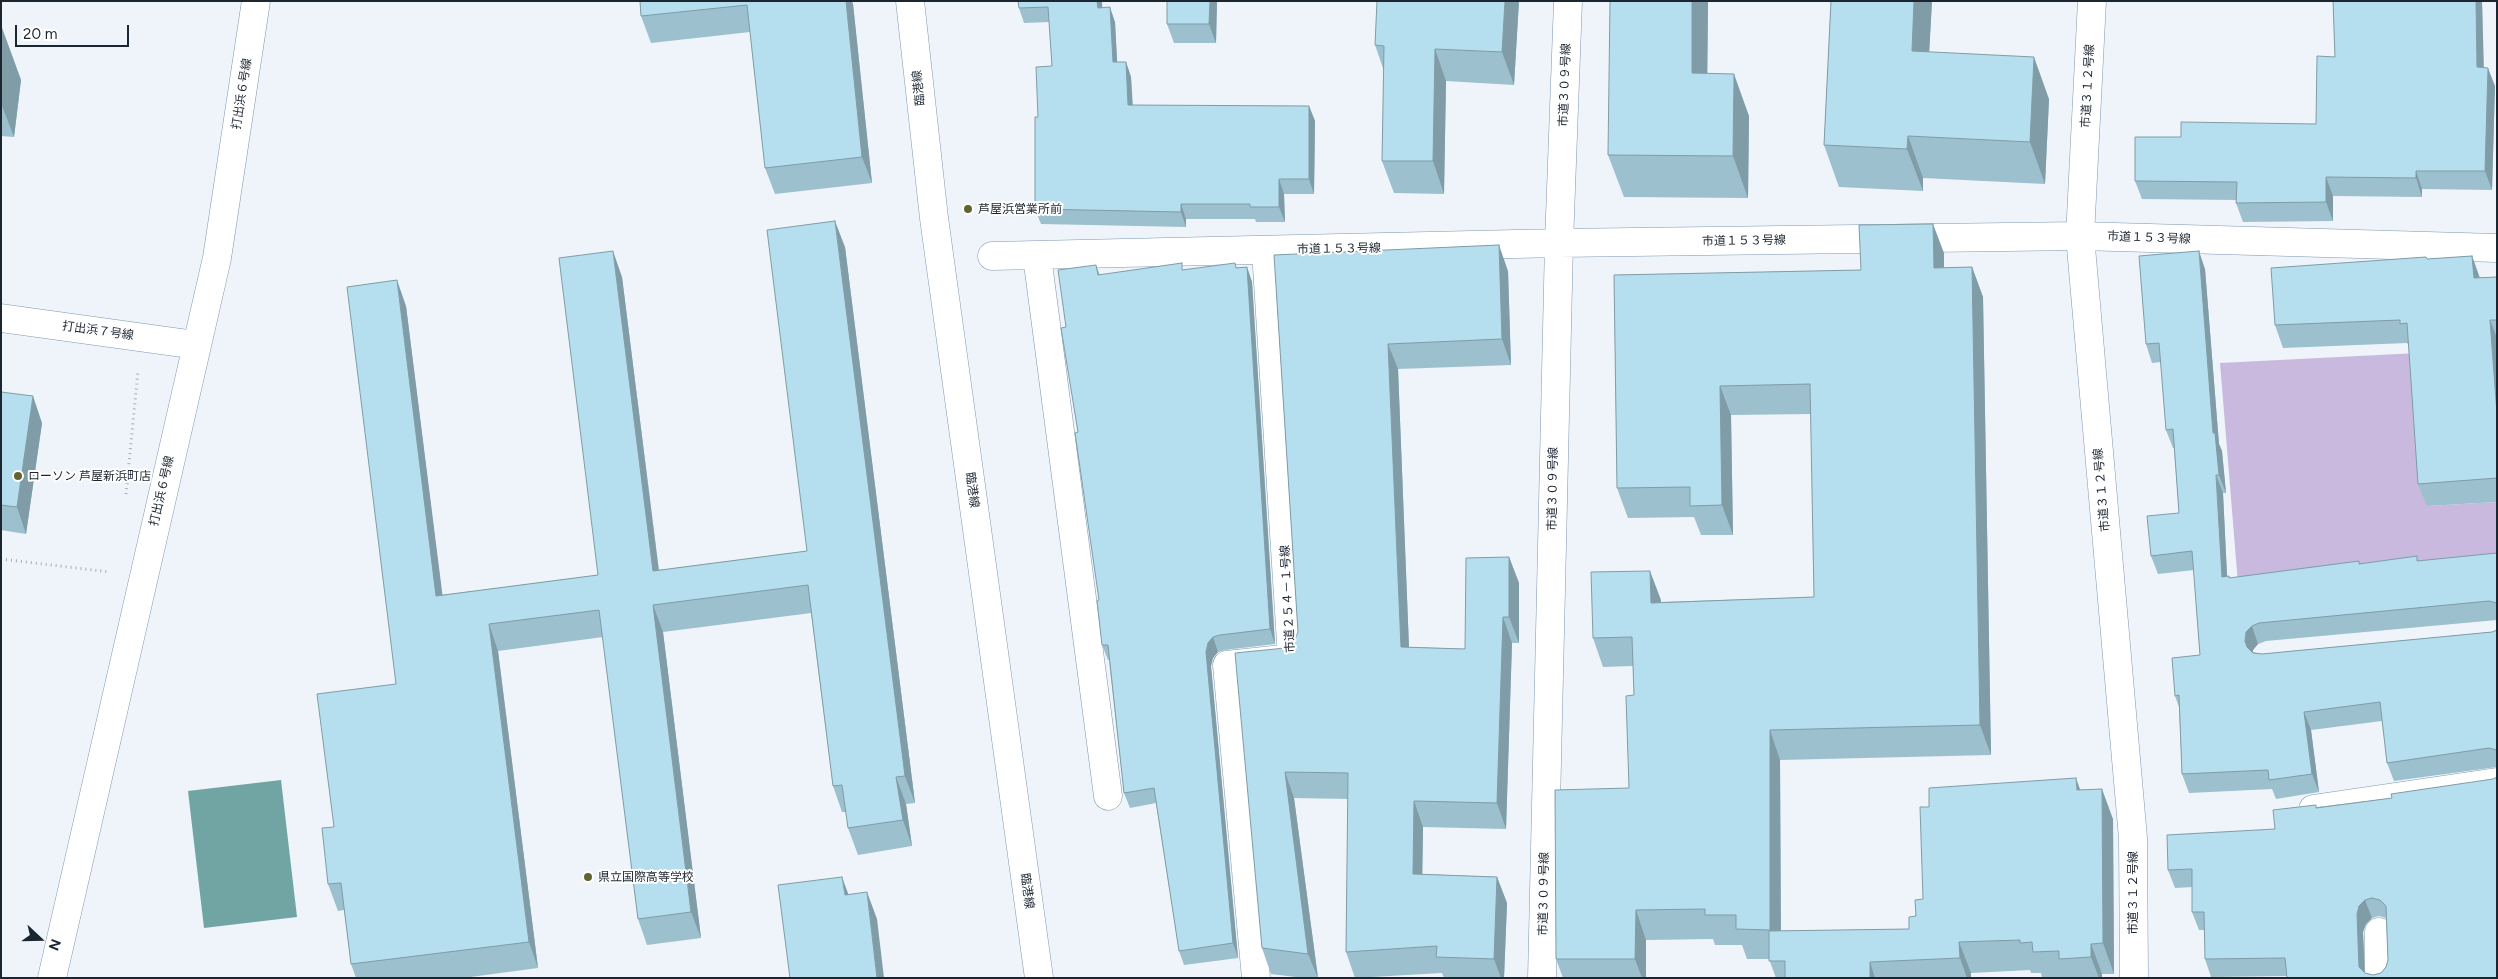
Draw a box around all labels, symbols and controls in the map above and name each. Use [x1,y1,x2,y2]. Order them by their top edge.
scale bar [18,15,131,47]
text: 20 m [23,25,57,43]
street label: 市道３０９号線 [1556,43,1574,127]
street label: 市道３１２号線 [2079,44,2097,128]
street label: 打出浜６号線 [229,57,255,131]
street label: 臨港線 [910,69,928,107]
place label: 芦屋浜営業所前 [978,202,1062,216]
marker: 芦屋浜営業所前 [962,203,974,215]
street label: 市道１５３号線 [2107,229,2191,247]
street label: 市道１５３号線 [1702,233,1786,249]
street label: 市道１５３号線 [1297,241,1381,257]
street label: 打出浜７号線 [61,319,135,343]
street label: 市道３０９号線 [1545,447,1561,531]
street label: 市道３１２号線 [2091,448,2113,532]
street label: 打出浜６号線 [147,454,177,528]
place label: ローソン 芦屋新浜町店 [28,469,151,483]
marker: ローソン 芦屋新浜町店 [12,470,24,482]
street label: 臨港線 [962,471,982,509]
street label: 市道２５４－１号線 [1278,545,1298,653]
street label: 市道３１２号線 [2126,851,2140,935]
street label: 市道３０９号線 [1536,852,1552,936]
place label: 県立国際高等学校 [598,870,694,884]
marker: 県立国際高等学校 [582,871,594,883]
street label: 臨港線 [1017,872,1037,910]
north arrow [15,914,65,964]
text: N [45,936,64,953]

